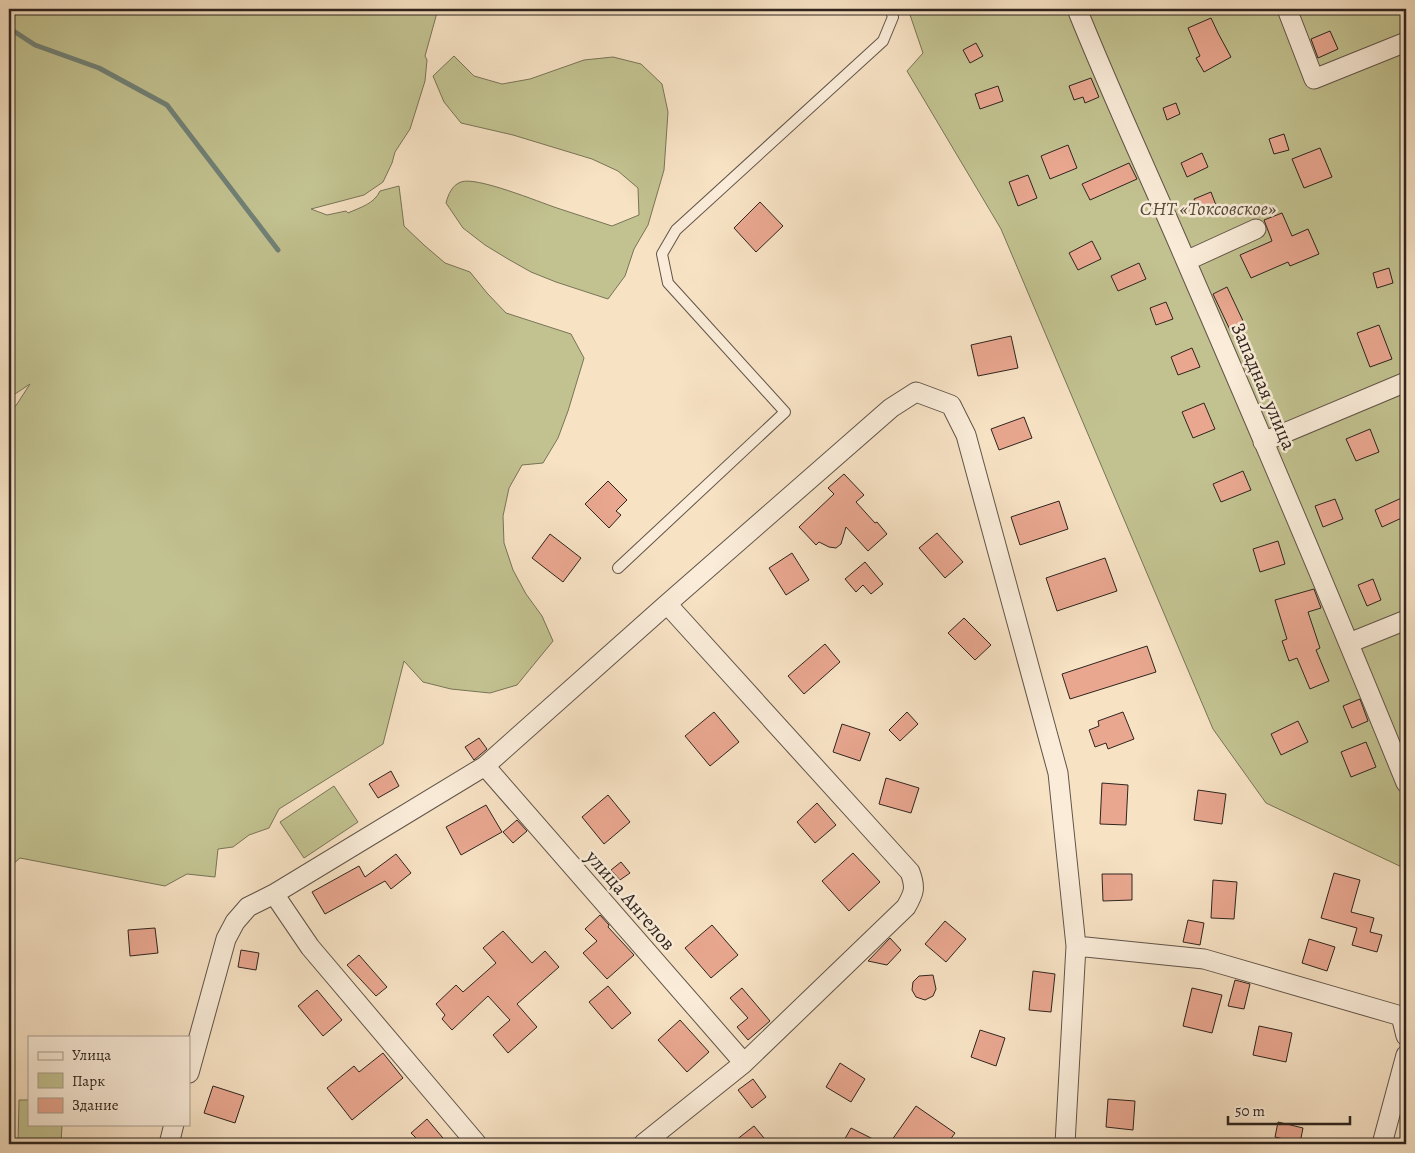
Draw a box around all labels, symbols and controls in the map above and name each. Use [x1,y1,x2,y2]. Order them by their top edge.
park label: СНТ «Токсовское» [1140,195,1276,222]
street label: Западная улица [1225,318,1303,455]
street label: улица Ангелов [579,844,682,956]
legend [28,1036,190,1126]
text: Улица [72,1045,111,1065]
text: Парк [72,1071,105,1091]
scale bar [1228,1093,1350,1125]
text: Здание [72,1095,119,1115]
text: 50 m [1235,1101,1265,1121]

